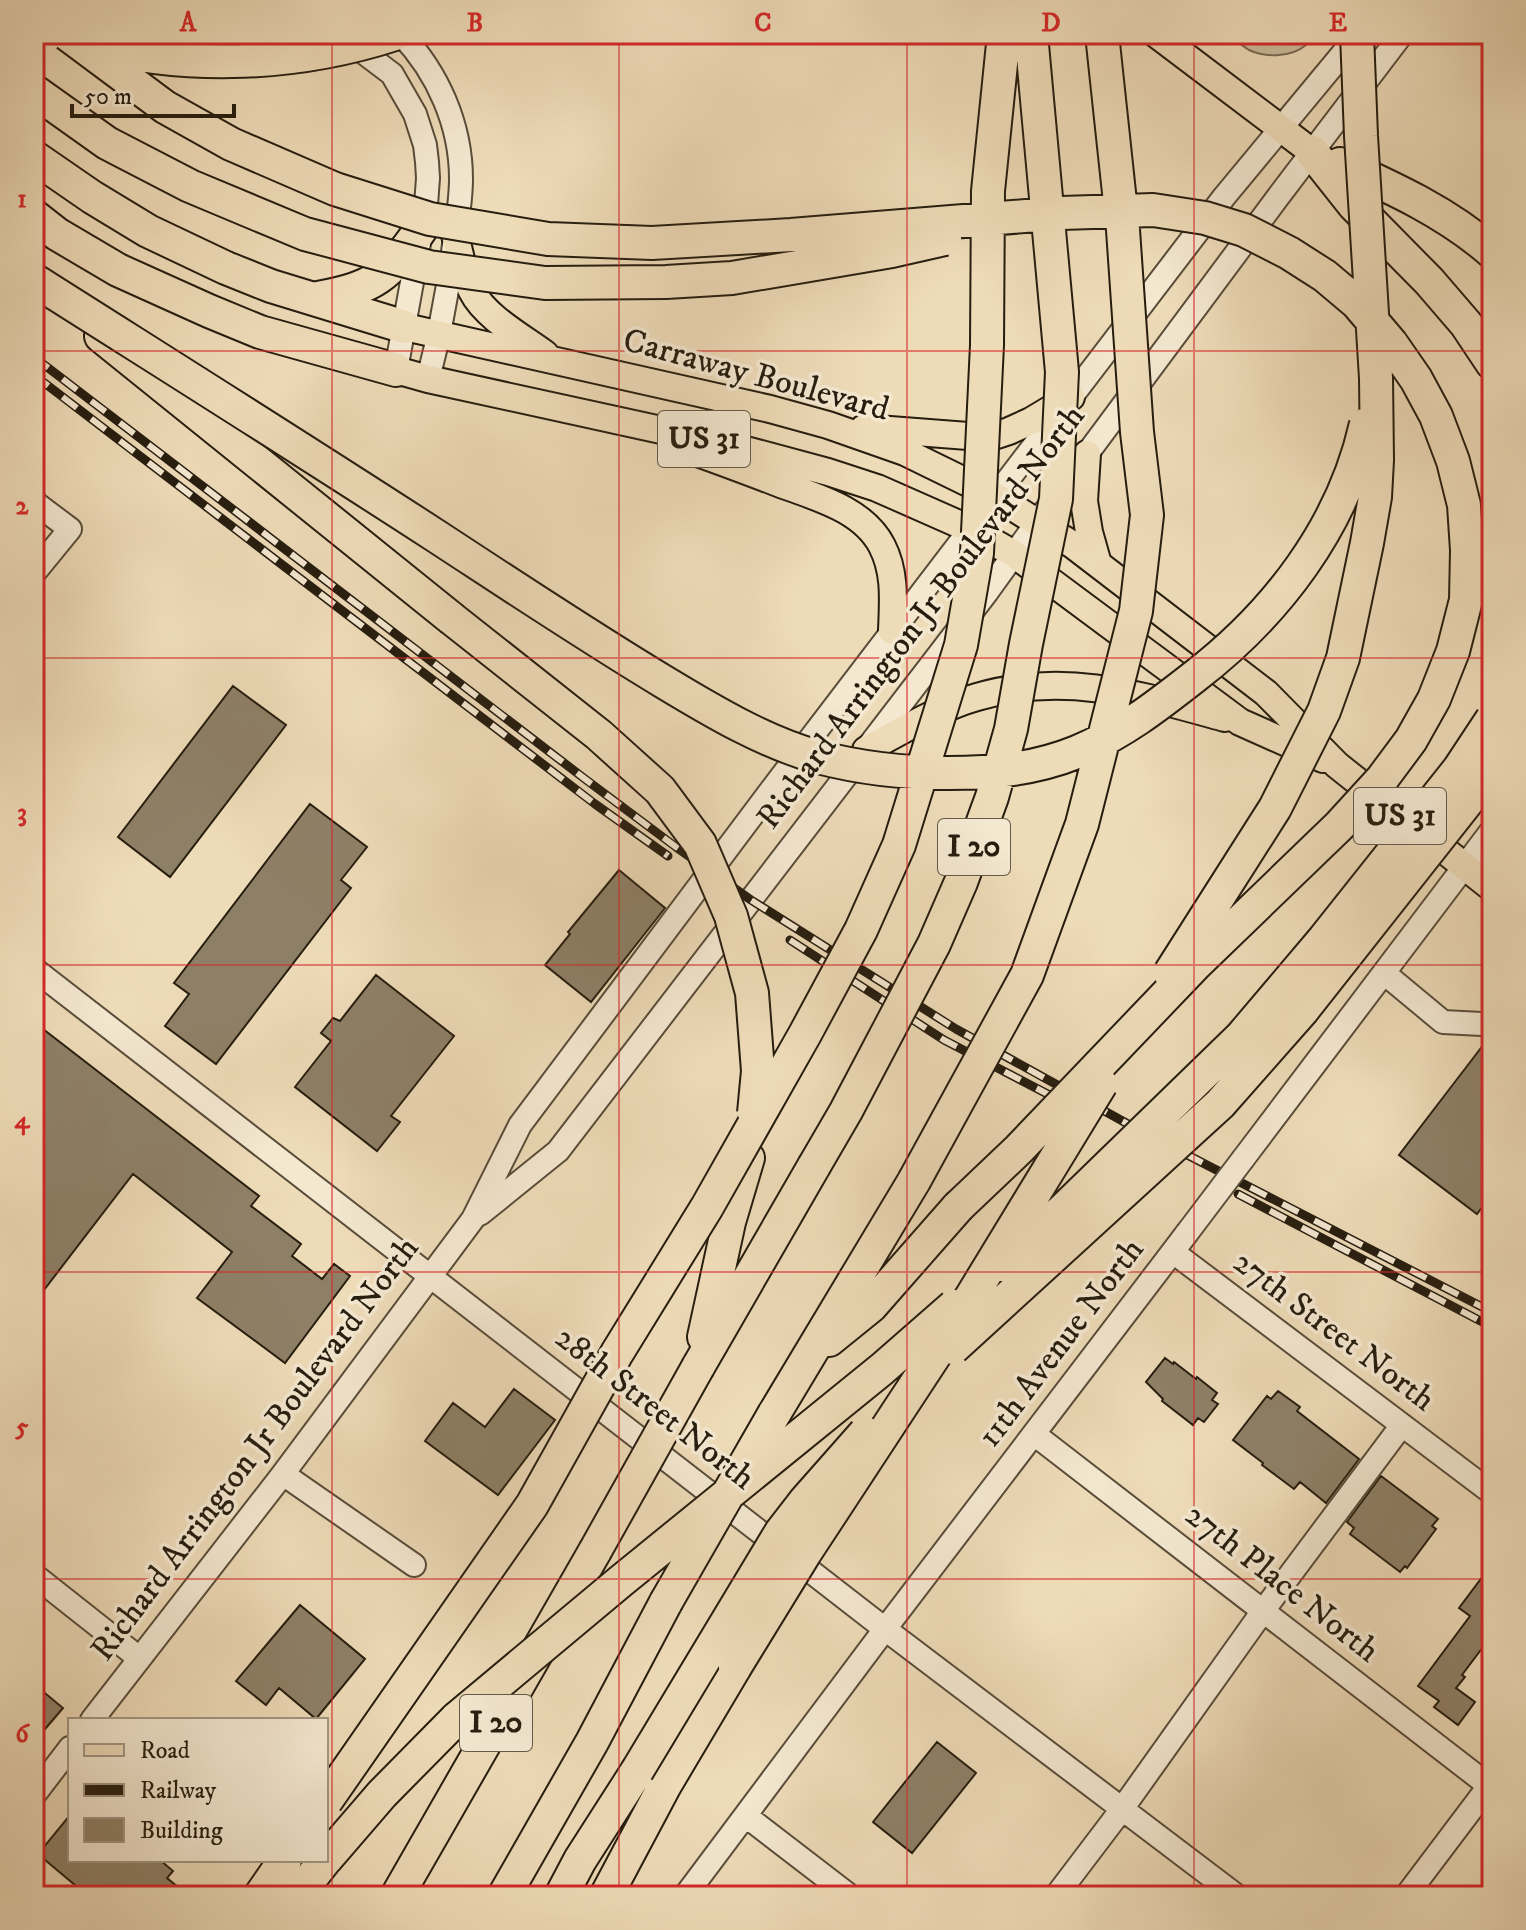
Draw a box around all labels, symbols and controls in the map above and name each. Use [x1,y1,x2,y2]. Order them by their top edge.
text: A [179,7,198,40]
text: B [467,7,483,40]
text: C [754,7,772,40]
text: D [1041,7,1061,40]
text: E [1329,7,1347,40]
scale bar [72,68,234,118]
text: 50 m [84,82,132,112]
text: 1 [17,183,27,216]
street label: Carraway Boulevard [618,319,894,431]
street label: Richard Arrington Jr Boulevard North [748,397,1094,837]
road number: US 31 [658,411,750,467]
text: 2 [16,490,30,523]
road number: US 31 [1354,788,1446,844]
text: 3 [17,797,27,830]
road number: I 20 [938,819,1010,875]
text: 4 [15,1104,31,1137]
street label: Richard Arrington Jr Boulevard North [82,1229,428,1669]
street label: 11th Avenue North [969,1230,1153,1456]
street label: 27th Street North [1225,1241,1444,1421]
street label: 28th Street North [547,1317,764,1499]
text: 5 [15,1411,29,1444]
street label: 27th Place North [1176,1494,1388,1672]
road number: I 20 [460,1695,532,1751]
text: 6 [15,1718,30,1751]
legend [68,1718,328,1862]
text: Road [140,1736,190,1766]
text: Railway [140,1776,217,1806]
text: Building [140,1816,223,1846]

